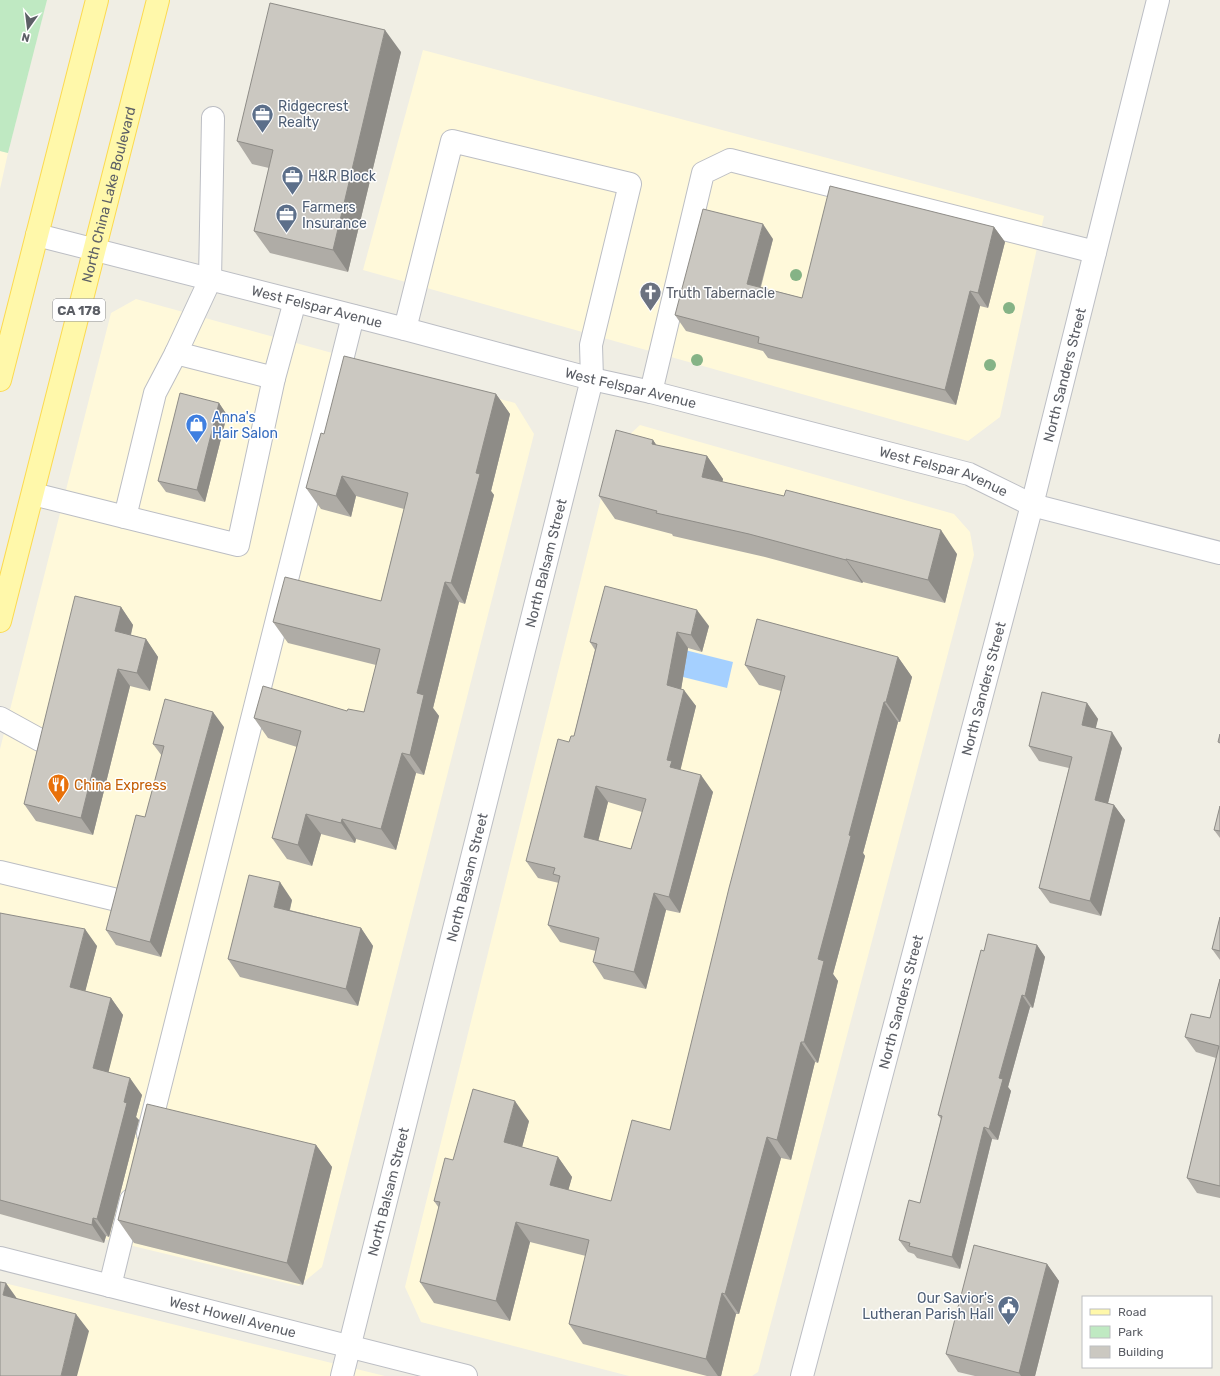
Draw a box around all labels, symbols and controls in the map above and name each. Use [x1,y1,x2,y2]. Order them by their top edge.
north arrow [8,8,48,48]
text: N [20,30,31,44]
place label: Ridgecrest Realty [278,98,349,131]
office icon: Ridgecrest Realty [249,101,275,134]
street label: North China Lake Boulevard [78,105,140,284]
office icon: H&R Block [279,163,305,196]
place label: H&R Block [308,168,377,185]
place label: Farmers Insurance [302,199,367,232]
office icon: Farmers Insurance [273,202,299,235]
church icon: Truth Tabernacle [638,280,664,313]
street label: West Felspar Avenue [250,282,384,332]
place label: Truth Tabernacle [666,285,775,302]
road number: CA 178 [53,299,105,321]
street label: North Sanders Street [1040,305,1090,444]
street label: West Felspar Avenue [563,364,698,412]
place label: Anna's Hair Salon [212,409,278,442]
shop icon: Anna's Hair Salon [183,412,209,445]
street label: West Felspar Avenue [877,443,1010,501]
street label: North Balsam Street [522,497,571,630]
street label: North Sanders Street [958,619,1010,758]
restaurant icon: China Express [45,772,71,805]
place label: China Express [74,777,167,794]
street label: North Balsam Street [443,811,492,944]
street label: North Sanders Street [875,933,927,1071]
street label: North Balsam Street [364,1125,413,1258]
place label: Our Savior's Lutheran Parish Hall [862,1290,994,1323]
street label: West Howell Avenue [167,1293,298,1342]
public building icon: Our Savior's Lutheran Parish Hall [996,1293,1022,1326]
legend [1082,1296,1212,1368]
text: Road [1118,1305,1146,1319]
text: Park [1118,1325,1144,1339]
text: Building [1118,1345,1164,1359]

